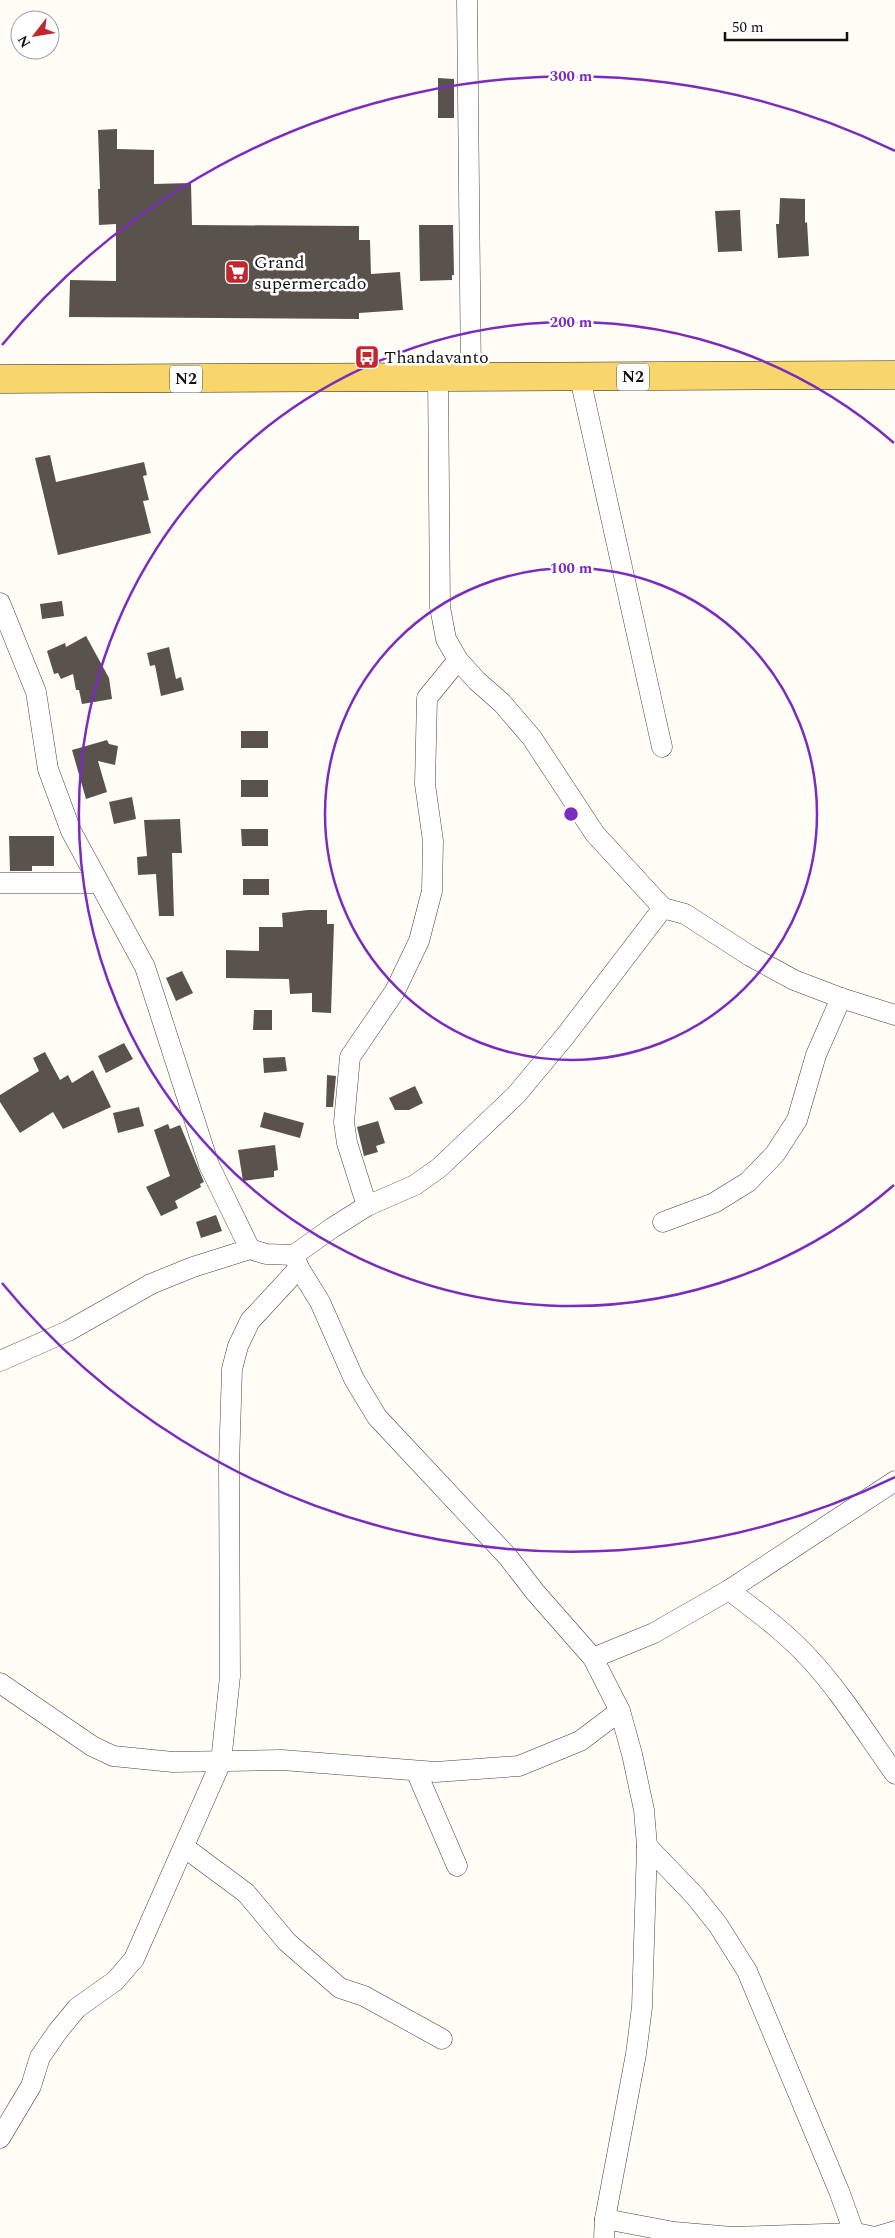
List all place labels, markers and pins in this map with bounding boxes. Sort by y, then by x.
place label: Grand supermercado [254,249,367,297]
supermarket icon: Grand supermercado [224,259,250,285]
bus stop icon: Thandavanto [354,344,380,370]
place label: Thandavanto [384,344,489,371]
centre of rings [562,805,580,823]

